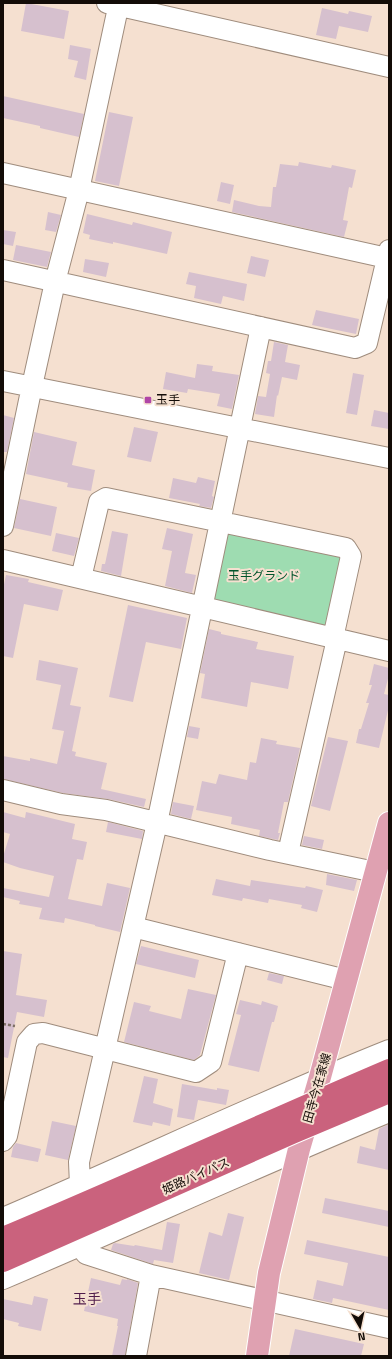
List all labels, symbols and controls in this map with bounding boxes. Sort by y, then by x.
place label: 玉手 [156,390,180,409]
marker: 玉手 [143,395,153,405]
park label: 玉手グランド [228,566,300,585]
street label: 田寺今在家線 [297,1051,336,1125]
street label: 姫路バイパス [159,1152,232,1199]
district label: 玉手 [73,1288,101,1309]
north arrow [340,1307,380,1347]
text: N [357,1328,367,1345]

